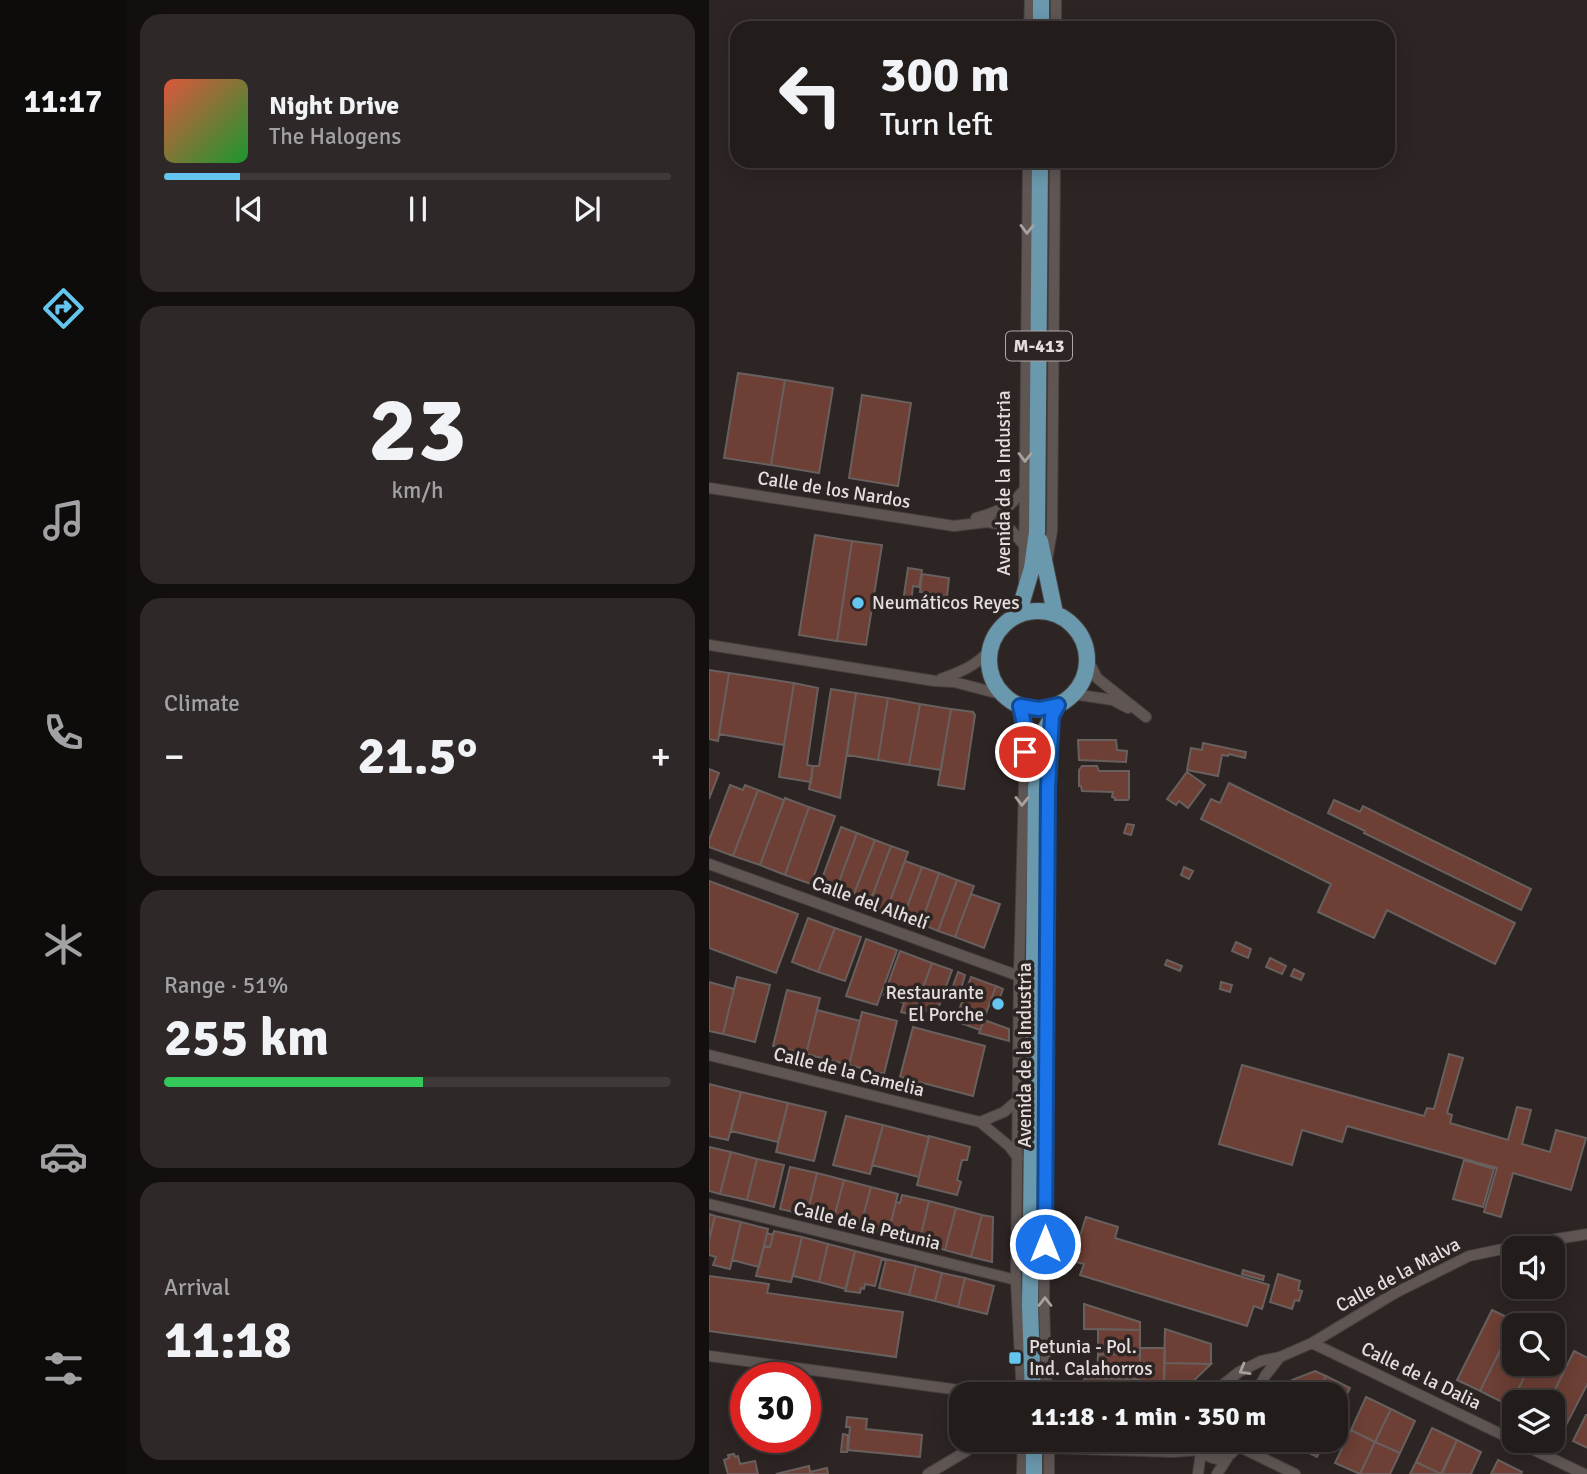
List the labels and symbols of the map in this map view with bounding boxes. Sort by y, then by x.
one-way arrow [1019,224,1035,235]
road number: M-413 [1006,332,1072,360]
street label: Avenida de la Industria [992,390,1016,576]
one-way arrow [1017,452,1033,462]
street label: Calle de los Nardos [756,466,912,514]
place label: Neumáticos Reyes [872,591,1019,615]
marker: Neumáticos Reyes [850,595,866,611]
pin [995,722,1055,782]
one-way arrow [1015,796,1030,807]
street label: Calle del Alhelí [808,871,932,935]
street label: Avenida de la Industria [1013,962,1037,1148]
place label: Restaurante El Porche [886,981,984,1027]
marker: Restaurante El Porche [990,996,1006,1012]
street label: Calle de la Camelia [771,1042,927,1102]
street label: Calle de la Petunia [791,1196,943,1256]
position arrow [1008,1207,1082,1281]
street label: Calle de la Malva [1332,1232,1464,1318]
one-way arrow [1037,1296,1053,1307]
place label: Petunia - Pol. Ind. Calahorros [1029,1335,1152,1381]
street label: Calle de la Dalia [1357,1337,1485,1415]
marker: Petunia - Pol. Ind. Calahorros [1007,1350,1023,1366]
speed limit sign: 30 [730,1362,821,1453]
one-way arrow [1239,1362,1252,1375]

